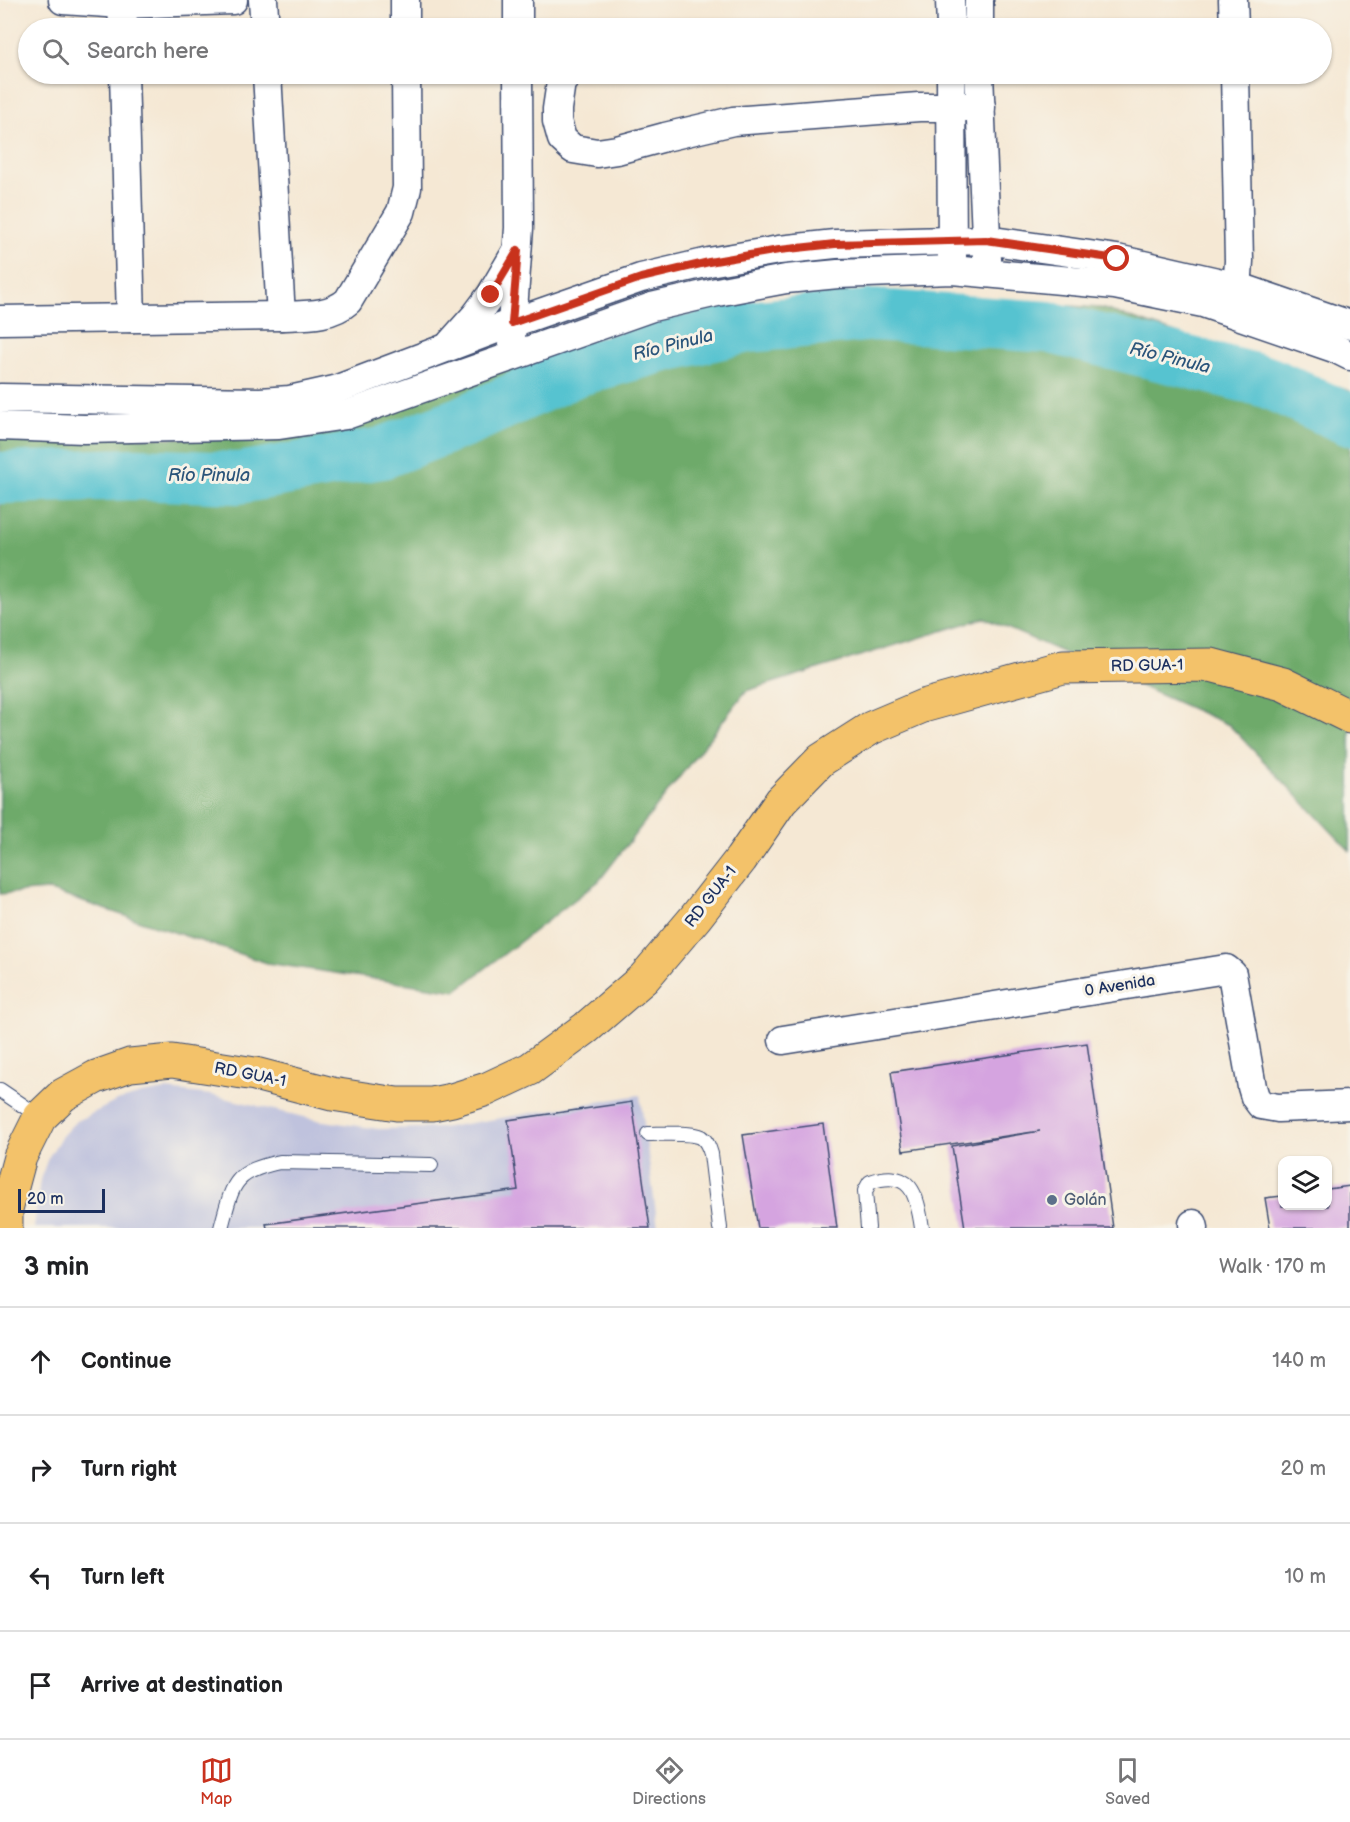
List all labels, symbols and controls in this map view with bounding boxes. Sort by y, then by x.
search box [18,18,1332,84]
icon: search [39,35,72,68]
text: Search here [87,38,209,65]
route start [1103,245,1129,271]
route end [477,281,503,307]
water label: Río Pinula [631,325,715,365]
water label: Río Pinula [1128,338,1212,378]
water label: Río Pinula [168,465,250,486]
street label: RD GUA-1 [1111,656,1183,676]
street label: RD GUA-1 [681,863,741,931]
street label: 0 Avenida [1083,971,1157,1001]
street label: RD GUA-1 [213,1059,287,1091]
map controls [1278,1156,1332,1210]
button: layers [1278,1156,1332,1210]
scale bar [18,1186,105,1214]
text: 20 m [27,1190,63,1209]
place label: Golán [1064,1191,1107,1210]
marker: Golán [1045,1193,1059,1207]
text: 3 min [24,1252,89,1283]
text: Walk · 170 m [1219,1255,1326,1279]
icon: ahead [24,1345,57,1378]
text: Continue [81,1348,171,1375]
text: 140 m [1272,1349,1326,1373]
icon: right [24,1453,57,1486]
text: Turn right [81,1456,177,1483]
text: 20 m [1281,1457,1326,1481]
icon: left [24,1561,57,1594]
text: Turn left [81,1564,165,1591]
text: 10 m [1285,1565,1326,1589]
icon: arrive [24,1669,57,1702]
text: Arrive at destination [81,1672,283,1699]
tab: Map [200,1754,233,1809]
tab: Directions [632,1754,706,1809]
tab: Saved [1105,1754,1150,1809]

